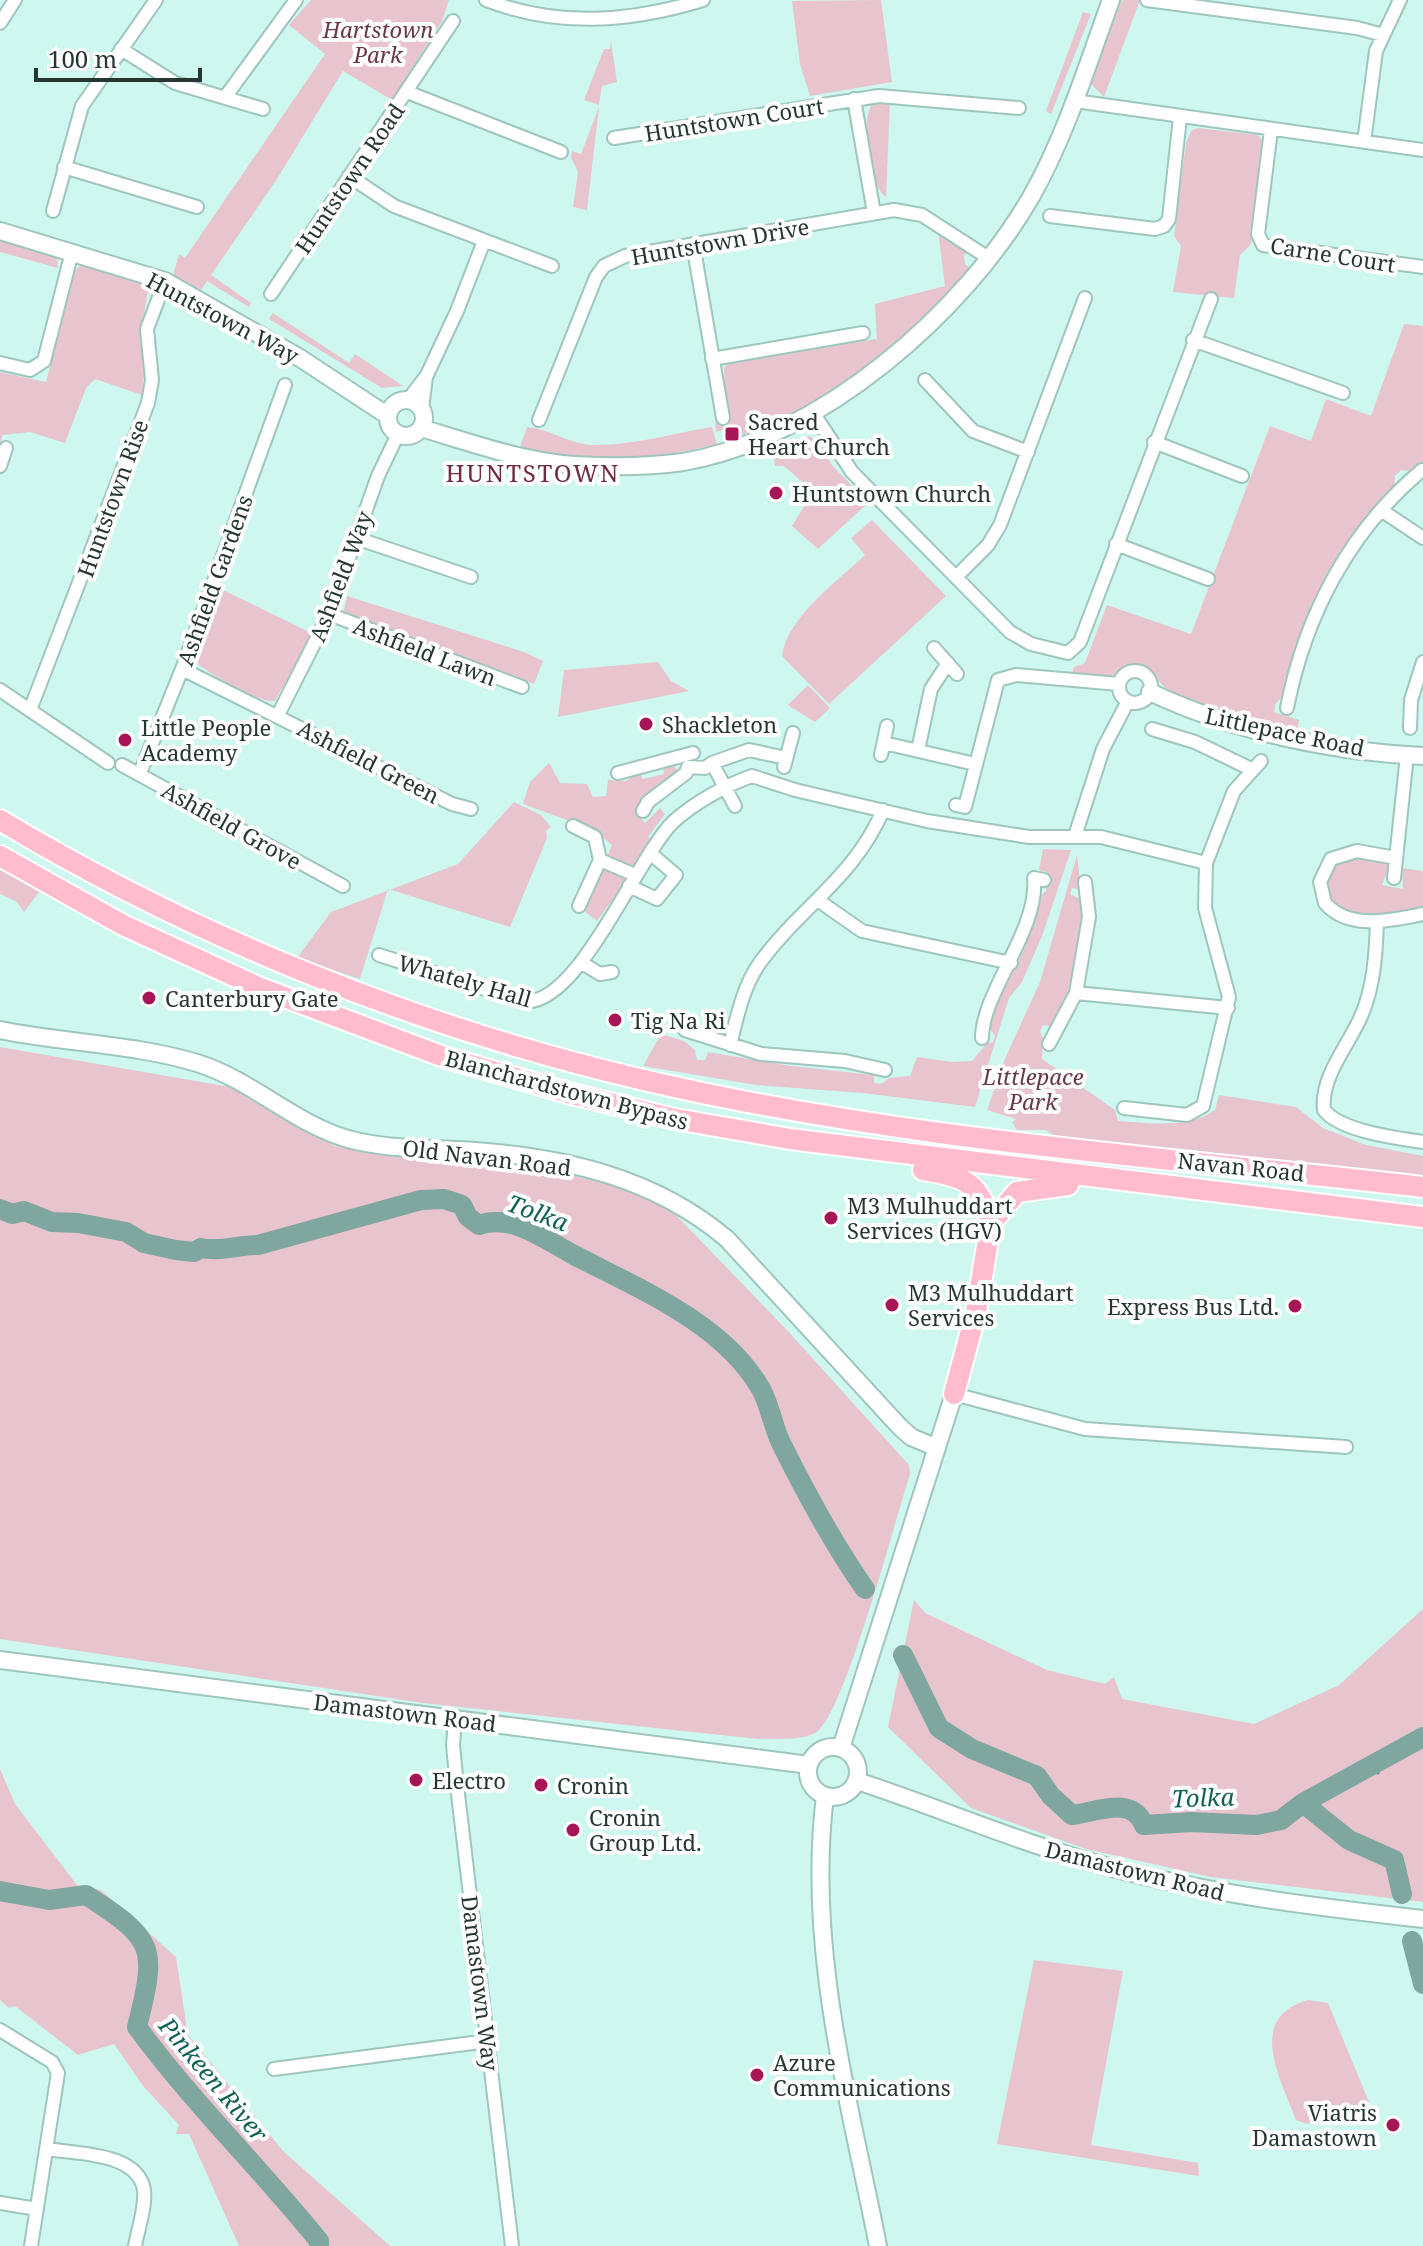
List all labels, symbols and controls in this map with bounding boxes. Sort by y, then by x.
park label: Hartstown Park [322,14,433,69]
scale bar [36,32,200,82]
text: 100 m [48,42,117,75]
street label: Huntstown Court [642,90,826,148]
street label: Huntstown Road [287,96,411,259]
street label: Huntstown Drive [629,211,811,271]
street label: Carne Court [1268,229,1398,279]
street label: Huntstown Way [142,264,305,370]
place label: Sacred Heart Church [748,406,890,461]
street label: Huntstown Rise [70,415,154,581]
marker: Sacred Heart Church [723,425,741,443]
district label: HUNTSTOWN [446,456,620,489]
place label: Huntstown Church [792,478,991,508]
marker: Huntstown Church [767,484,785,502]
street label: Ashfield Gardens [169,490,259,670]
street label: Ashfield Way [301,506,379,646]
street label: Ashfield Lawn [349,610,501,692]
street label: Littlepace Road [1203,699,1368,763]
place label: Shackleton [662,709,777,739]
place label: Little People Academy [141,712,271,767]
street label: Ashfield Green [293,712,445,810]
marker: Shackleton [637,715,655,733]
marker: Little People Academy [116,731,134,749]
street label: Ashfield Grove [157,774,307,876]
street label: Whately Hall [395,947,535,1013]
place label: Canterbury Gate [165,983,339,1013]
marker: Canterbury Gate [140,989,158,1007]
place label: Tig Na Ri [631,1005,725,1035]
marker: Tig Na Ri [606,1011,624,1029]
street label: Blanchardstown Bypass [442,1042,692,1136]
park label: Littlepace Park [981,1061,1084,1116]
street label: Old Navan Road [401,1132,573,1182]
street label: Navan Road [1176,1144,1306,1188]
water label: Tolka [503,1186,573,1238]
place label: M3 Mulhuddart Services (HGV) [847,1190,1013,1245]
marker: M3 Mulhuddart Services (HGV) [822,1209,840,1227]
place label: M3 Mulhuddart Services [908,1277,1074,1332]
place label: Express Bus Ltd. [1107,1291,1279,1321]
marker: M3 Mulhuddart Services [883,1296,901,1314]
marker: Express Bus Ltd. [1286,1297,1304,1315]
street label: Damastown Road [312,1686,499,1738]
place label: Electro [432,1765,506,1795]
place label: Cronin [557,1770,629,1800]
marker: Electro [407,1771,425,1789]
marker: Cronin [532,1776,550,1794]
water label: Tolka [1171,1779,1235,1815]
place label: Cronin Group Ltd. [589,1802,701,1857]
marker: Cronin Group Ltd. [564,1821,582,1839]
street label: Damastown Road [1042,1833,1228,1907]
street label: Damastown Way [455,1893,507,2073]
water label: Pinkeen River [151,2009,276,2149]
place label: Azure Communications [773,2047,951,2102]
marker: Azure Communications [748,2066,766,2084]
place label: Viatris Damastown [1252,2097,1377,2152]
marker: Viatris Damastown [1384,2116,1402,2134]

